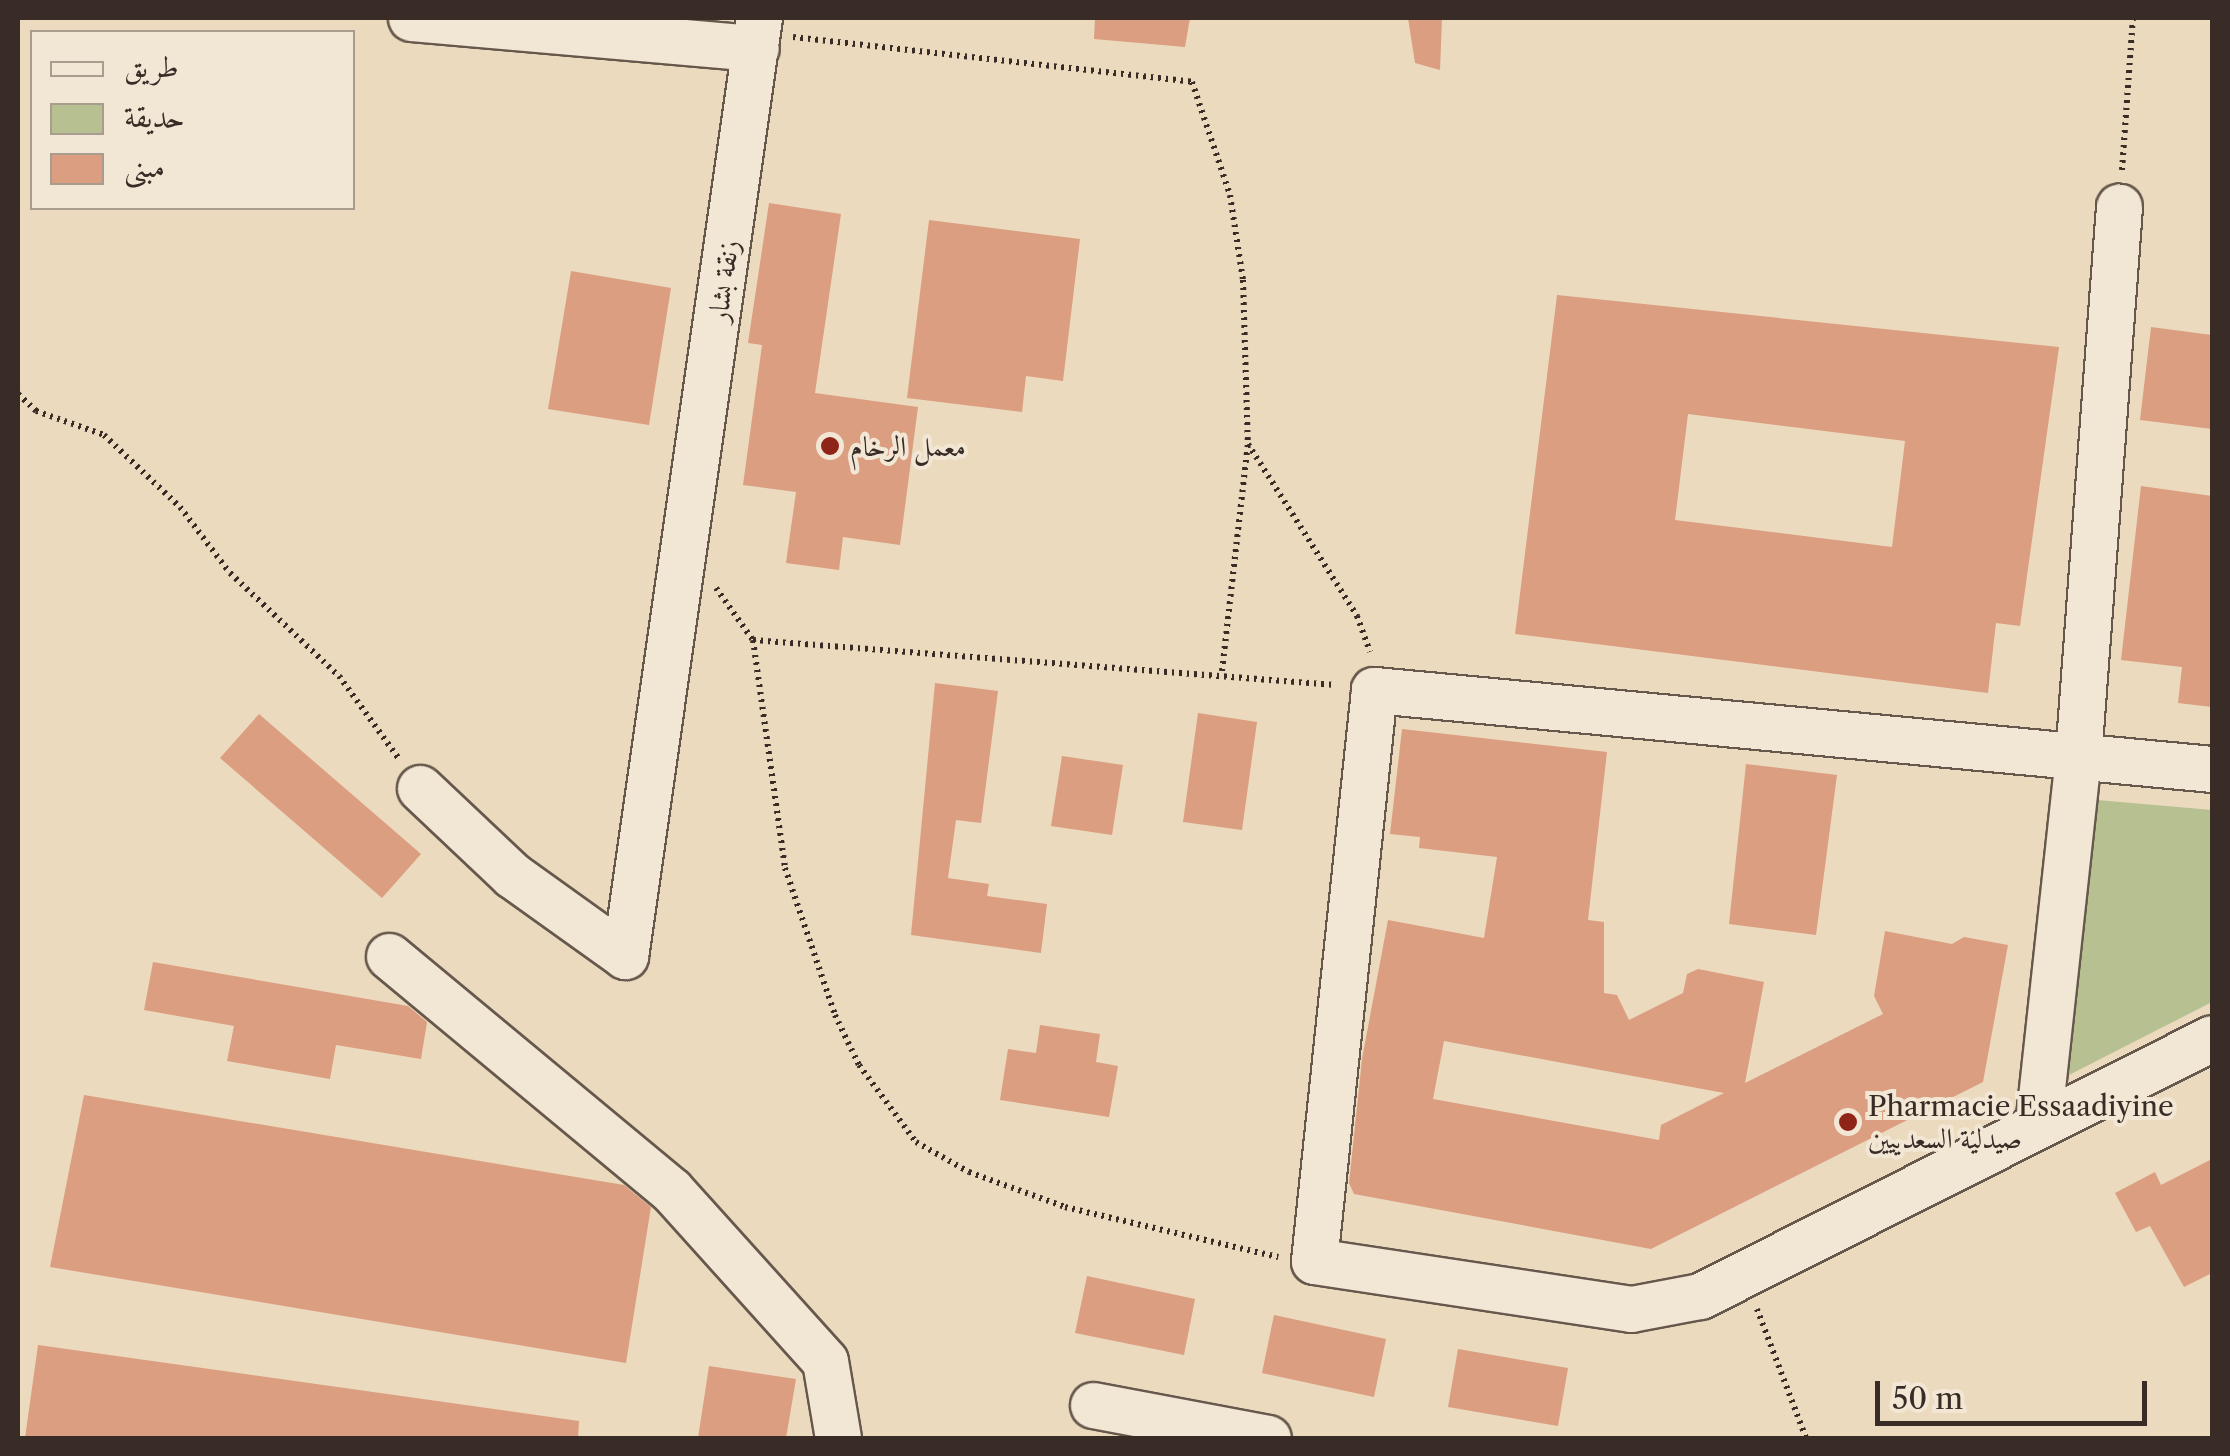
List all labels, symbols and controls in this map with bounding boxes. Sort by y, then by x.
legend [30,30,355,210]
text: طريق [124,48,179,85]
text: حديقة [124,98,185,135]
text: مبنى [124,148,165,185]
street label: زنقة بشار [701,238,745,324]
place label: معمل الرخام [850,429,966,463]
marker: معمل الرخام [819,435,841,457]
place label: Pharmacie Essaadiyine صيدلية السعدييين [1868,1089,2174,1155]
marker: Pharmacie Essaadiyine صيدلية السعدييين [1837,1111,1859,1133]
scale bar [1880,1361,2152,1423]
text: 50 m [1892,1380,1963,1417]

